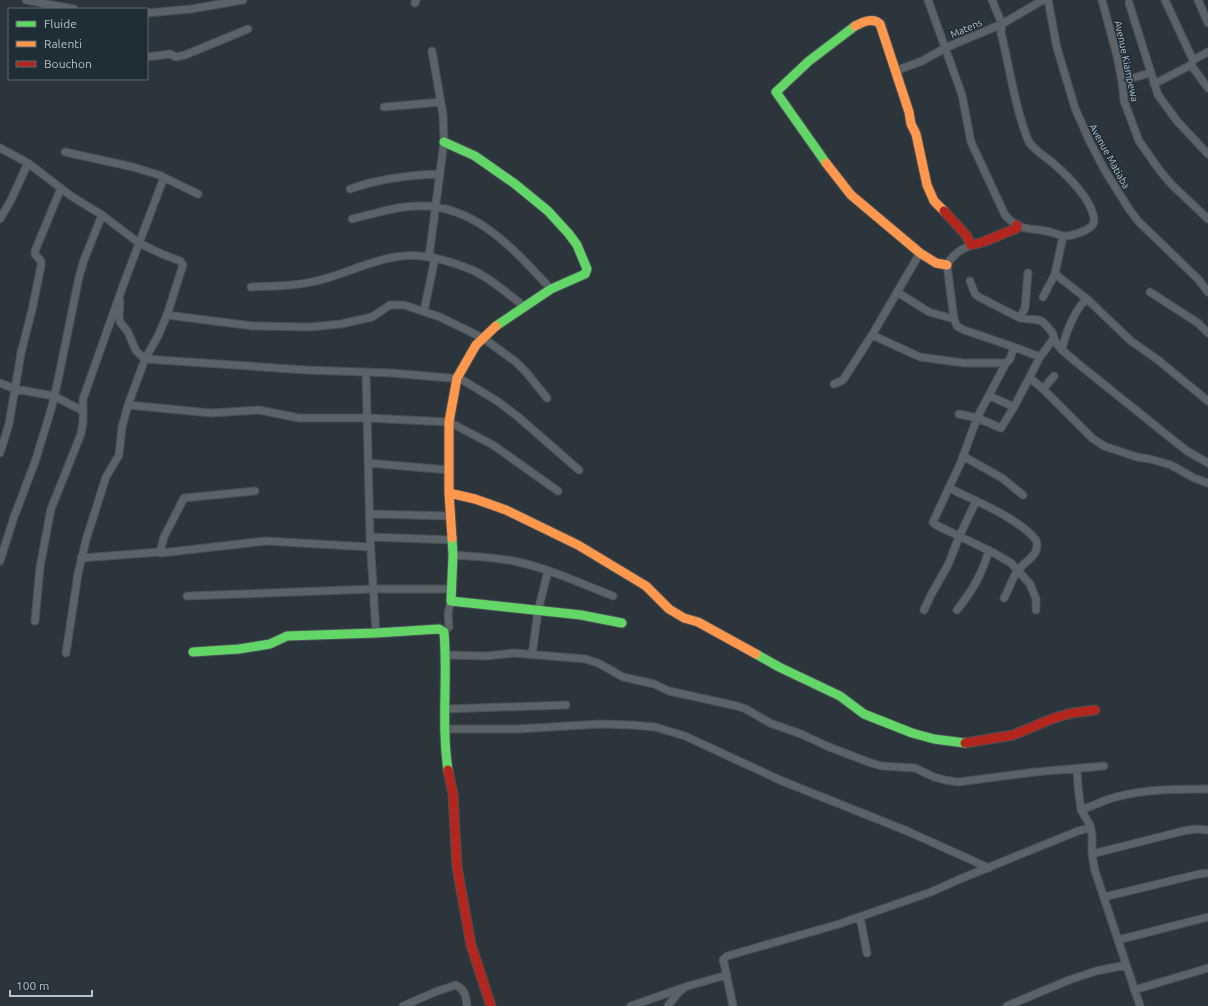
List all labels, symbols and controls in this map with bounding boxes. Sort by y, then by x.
legend [8,8,148,80]
text: Fluide [44,17,77,30]
street label: Matens [949,17,984,40]
street label: Avenue Kiampewa [1113,19,1140,103]
text: Ralenti [44,37,82,50]
text: Bouchon [44,57,92,70]
street label: Avenue Matiaba [1087,122,1132,191]
scale bar [10,972,92,998]
text: 100 m [16,979,49,992]

